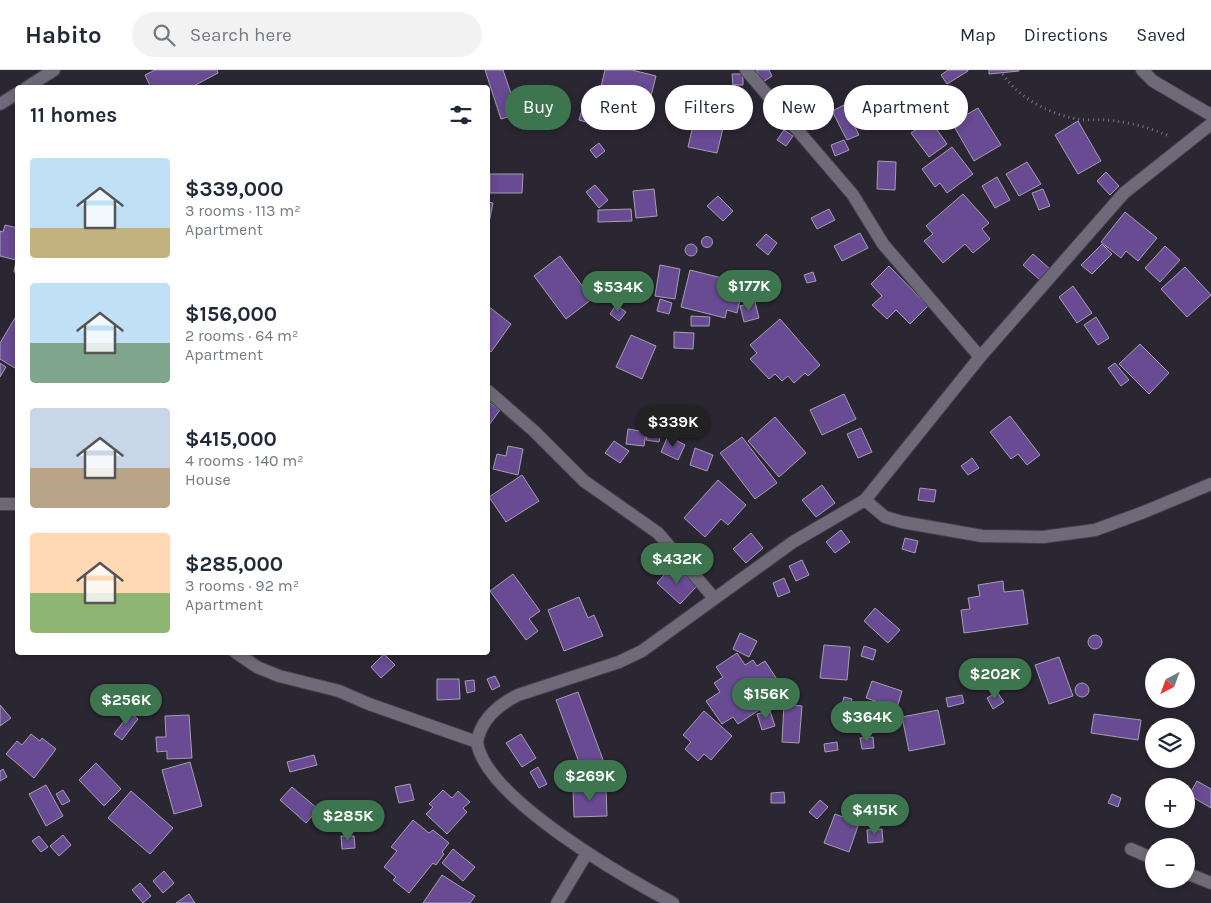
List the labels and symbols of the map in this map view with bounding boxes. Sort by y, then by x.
pin: $534K [583,270,653,313]
pin: $177K [714,270,784,312]
pin: $339K [638,406,708,448]
pin: $432K [642,542,712,585]
pin: $202K [960,658,1030,700]
north arrow [1145,658,1195,708]
pin: $156K [731,678,801,720]
pin: $256K [91,684,161,726]
pin: $364K [832,700,902,743]
pin: $269K [555,760,625,802]
pin: $415K [840,794,910,836]
pin: $285K [313,800,383,842]

